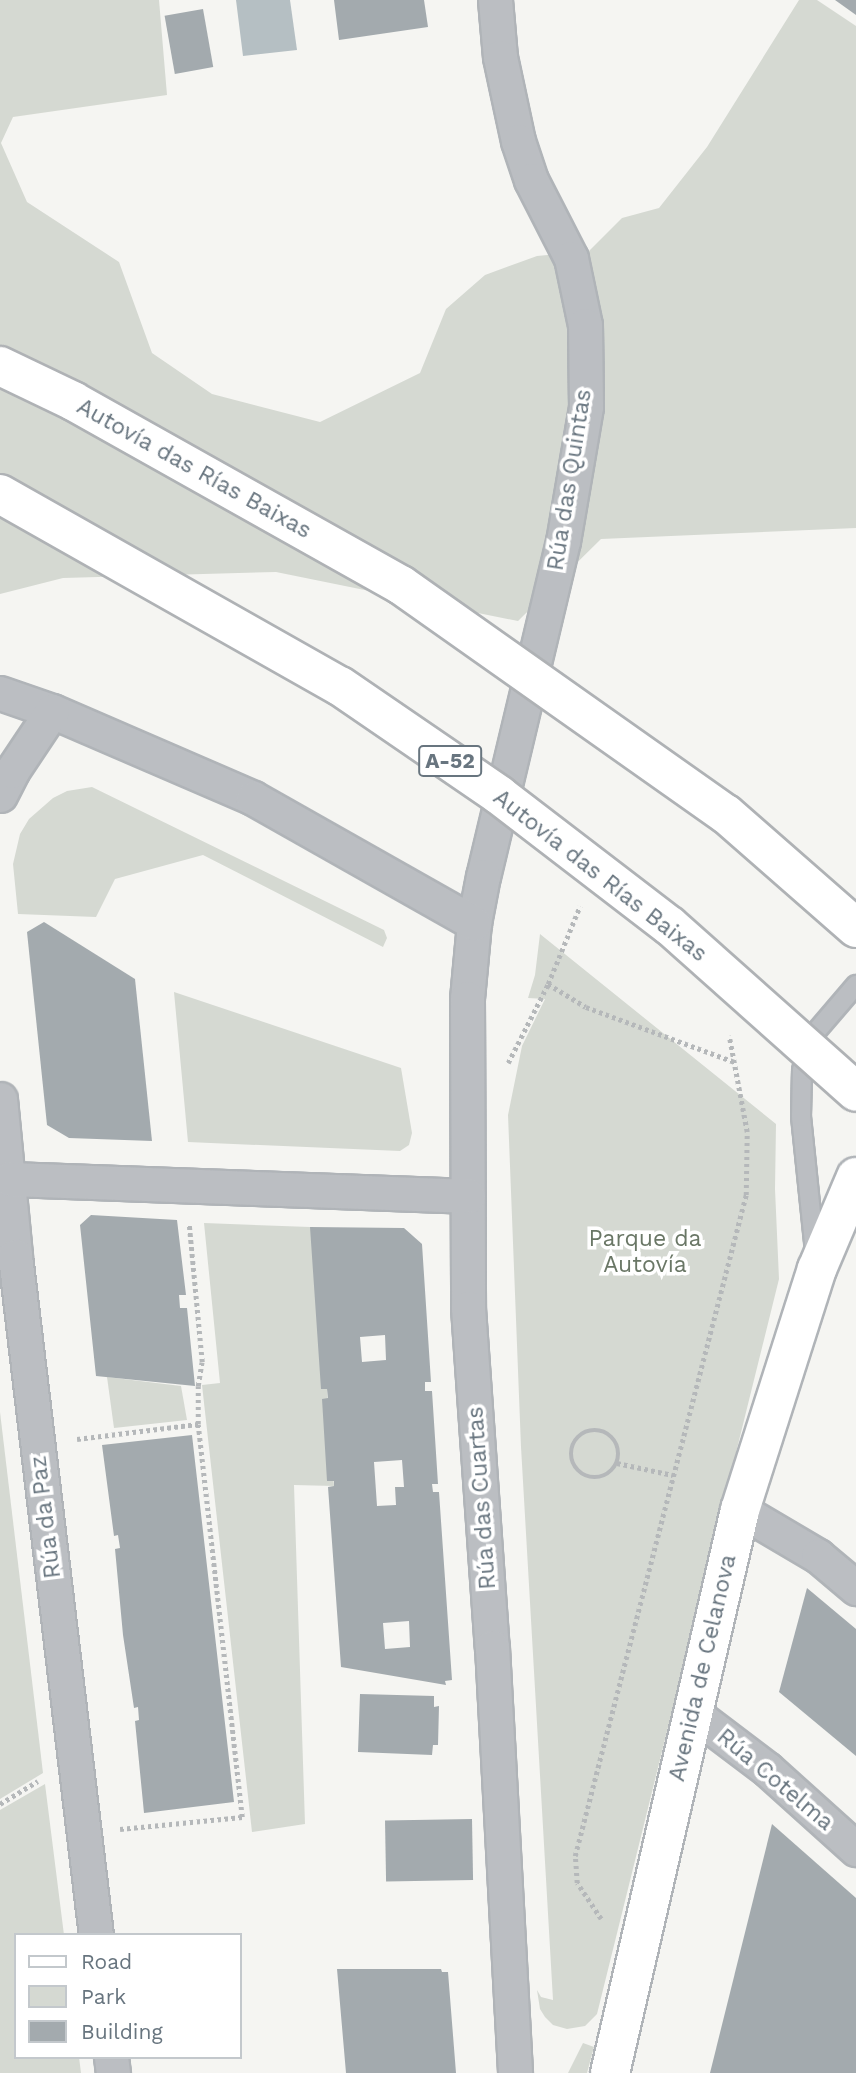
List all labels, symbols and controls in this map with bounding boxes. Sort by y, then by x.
street label: Rúa das Quintas [542,387,598,573]
street label: Autovía das Rías Baixas [72,393,316,545]
road number: A-52 [417,744,483,778]
street label: Autovía das Rías Baixas [487,784,713,968]
park label: Parque da Autovía [588,1225,702,1279]
street label: Rúa das Cuartas [462,1405,502,1591]
street label: Rúa da Paz [25,1453,67,1581]
street label: Avenida de Celanova [663,1552,743,1784]
street label: Rúa Cotelma [711,1723,839,1837]
legend [14,1933,242,2059]
text: Road [81,1949,132,1974]
text: Park [81,1984,126,2009]
text: Building [81,2019,163,2044]

